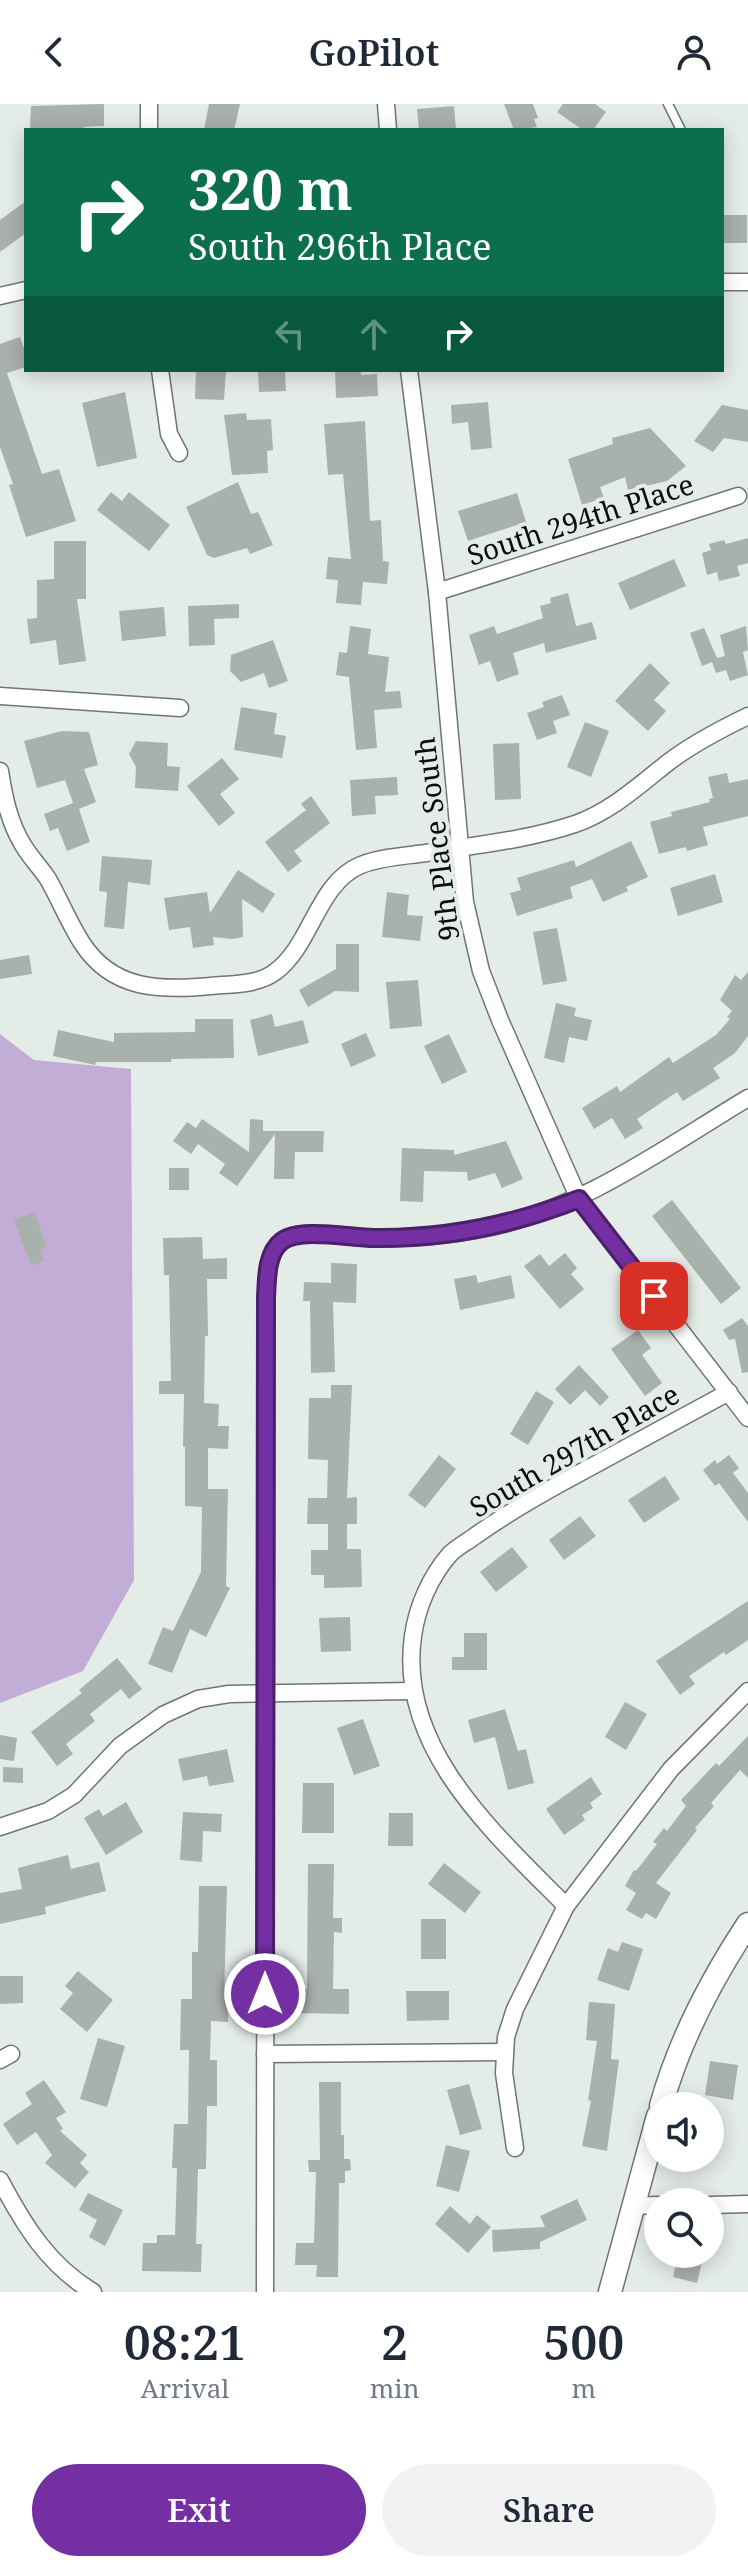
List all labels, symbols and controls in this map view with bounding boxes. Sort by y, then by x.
text: GoPilot [309,28,439,77]
icon: back [32,30,76,74]
icon: person [672,30,716,74]
text: 320 m [188,150,353,226]
icon: right [56,160,160,264]
text: South 296th Place [188,222,492,271]
icon: left [268,312,312,356]
icon: ahead [352,312,396,356]
icon: right [436,312,480,356]
street label: South 294th Place [462,464,698,574]
street label: 9th Place South [405,735,467,943]
pin [620,1262,688,1330]
icon: arrive [632,1274,676,1318]
street label: South 297th Place [462,1375,686,1525]
position arrow [223,1952,307,2036]
map controls [644,2092,724,2268]
button: sound [644,2092,724,2172]
button: search [644,2188,724,2268]
text: 08:21 [124,2309,246,2374]
text: 2 [381,2309,408,2374]
text: 500 [543,2309,624,2374]
text: Arrival [140,2370,229,2406]
text: min [370,2370,419,2406]
text: m [571,2370,596,2406]
button: Exit [32,2464,366,2556]
button: Share [382,2464,716,2556]

